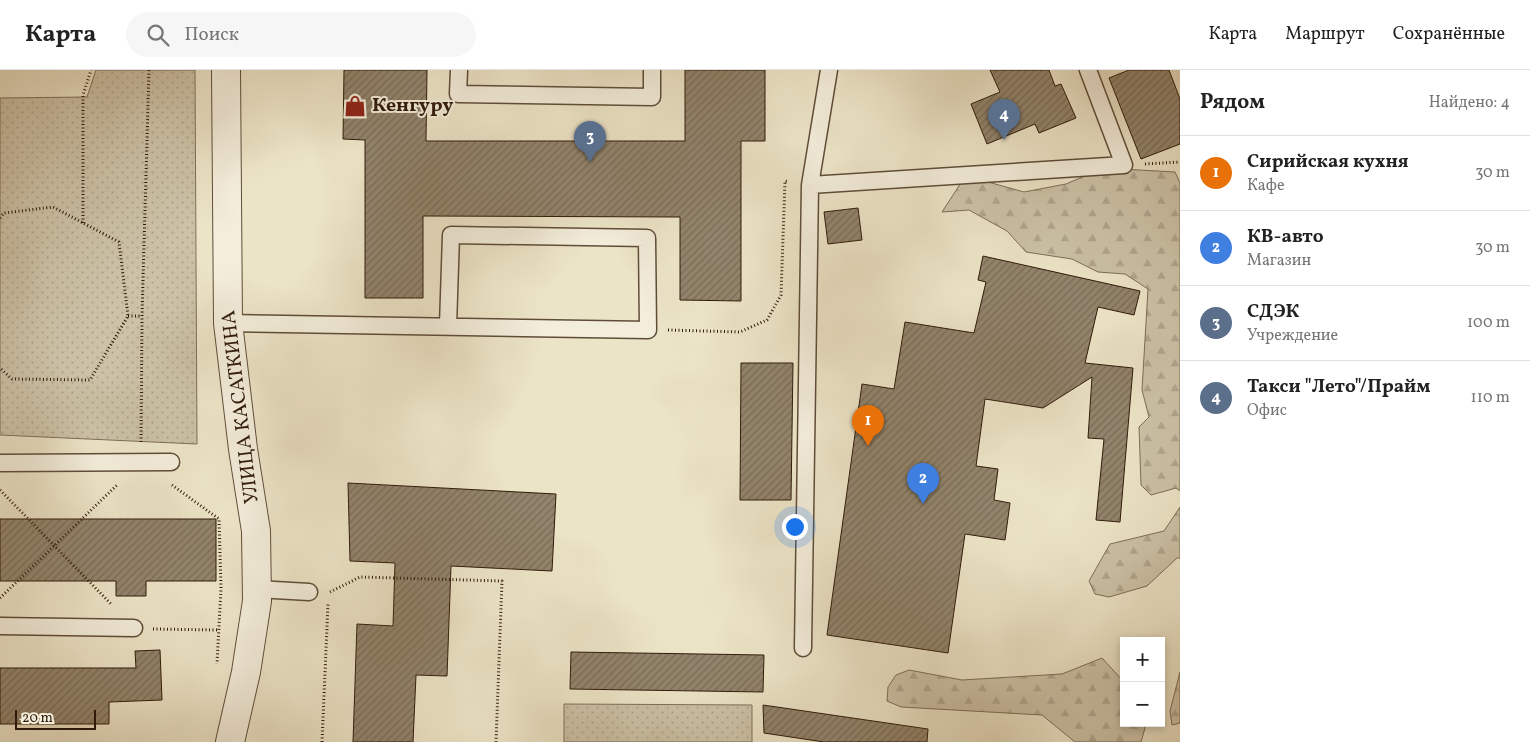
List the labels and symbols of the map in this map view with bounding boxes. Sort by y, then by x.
place label: Кенгуру [372,92,454,120]
shop icon: Кенгуру [342,93,368,119]
pin: 4 [988,99,1020,140]
pin: 3 [574,121,606,162]
street label: УЛИЦА КАСАТКИНА [215,309,267,505]
pin: 1 [852,405,884,446]
pin: 2 [907,463,939,504]
your location [782,514,808,540]
scale bar [15,707,96,730]

